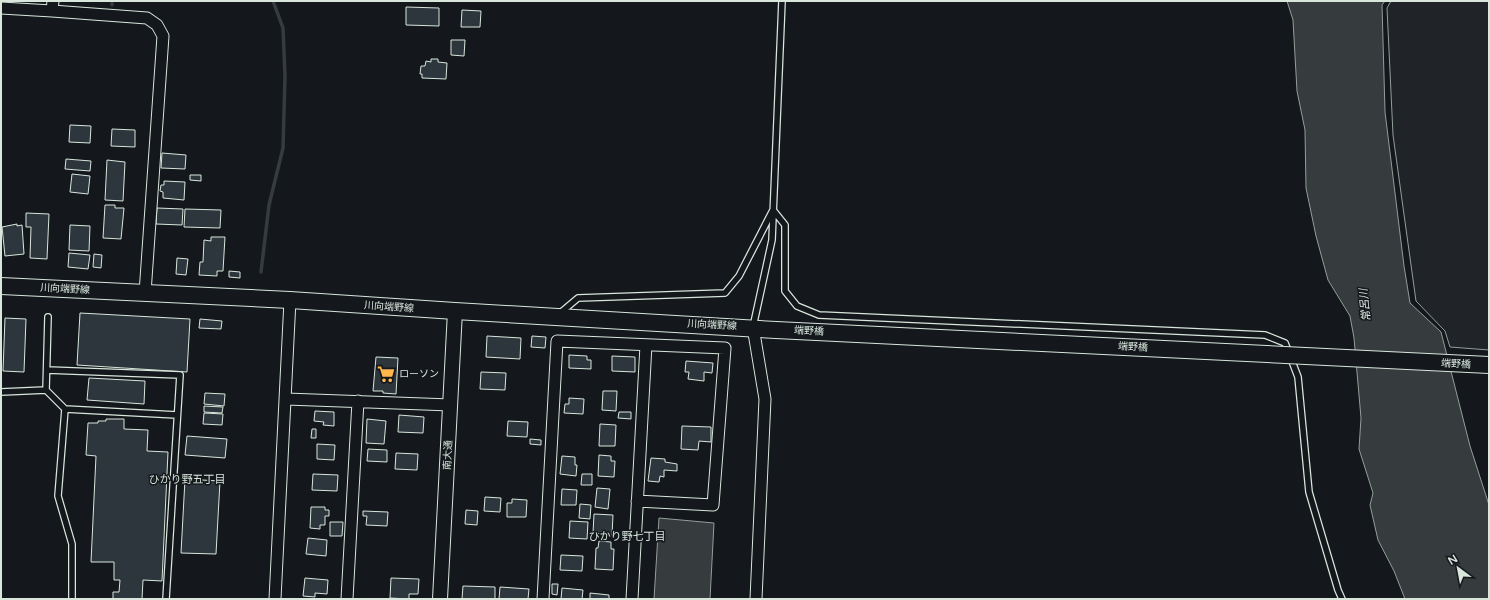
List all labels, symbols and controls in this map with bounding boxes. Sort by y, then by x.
street label: 川向端野線 [40,282,90,296]
water label: 常呂川 [1357,287,1373,322]
street label: 川向端野線 [364,299,414,315]
street label: 川向端野線 [687,318,737,332]
street label: 端野橋 [794,324,824,338]
street label: 端野橋 [1118,340,1148,354]
street label: 端野橋 [1441,357,1471,371]
supermarket icon: ローソン [376,364,396,384]
place label: ローソン [399,368,439,380]
street label: 南大通 [441,440,455,470]
district label: ひかり野五丁目 [149,473,226,486]
district label: ひかり野七丁目 [589,530,666,543]
north arrow [1438,548,1478,588]
text: N [1446,552,1460,568]

